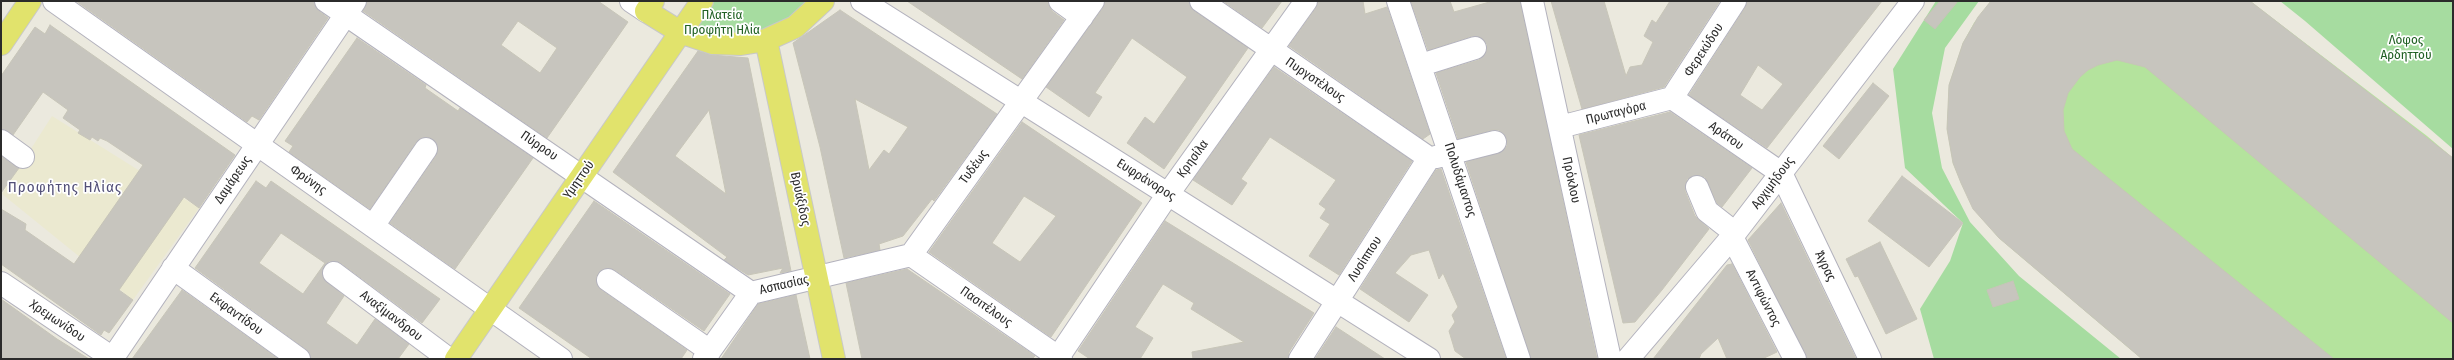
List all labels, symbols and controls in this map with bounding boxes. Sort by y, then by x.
park label: Πλατεία Προφήτη Ηλία [684,7,760,38]
street label: Φερεκύδου [1681,20,1727,80]
park label: Λόφος Αρδηττού [2380,32,2432,63]
street label: Πυργοτέλους [1282,54,1348,106]
street label: Πρωταγόρα [1584,98,1648,128]
street label: Αράτου [1706,118,1746,154]
street label: Πύρρου [517,128,561,164]
street label: Κρησίλα [1174,137,1212,181]
street label: Πολυδάμαντος [1441,141,1479,219]
street label: Τυδέως [956,147,992,187]
street label: Δαμάρεως [211,153,255,207]
street label: Αρχιμήδους [1748,154,1798,212]
street label: Πρόκλου [1559,155,1583,205]
street label: Ευφράνορος [1114,156,1178,204]
street label: Υμηττού [560,158,598,202]
street label: Φρύνης [287,162,329,198]
street label: Βρυάξιδος [787,171,813,227]
district label: Προφήτης Ηλίας [8,179,122,197]
street label: Λυσίππου [1345,233,1385,285]
street label: Άγρας [1811,248,1839,284]
street label: Αντιφώντος [1742,267,1784,329]
street label: Ασπασίας [758,272,810,298]
street label: Πασιτέλους [957,283,1015,331]
street label: Αναξίμανδρου [357,287,425,345]
street label: Εκφαντίδου [206,289,266,339]
street label: Χρεμωνίδου [26,297,88,345]

